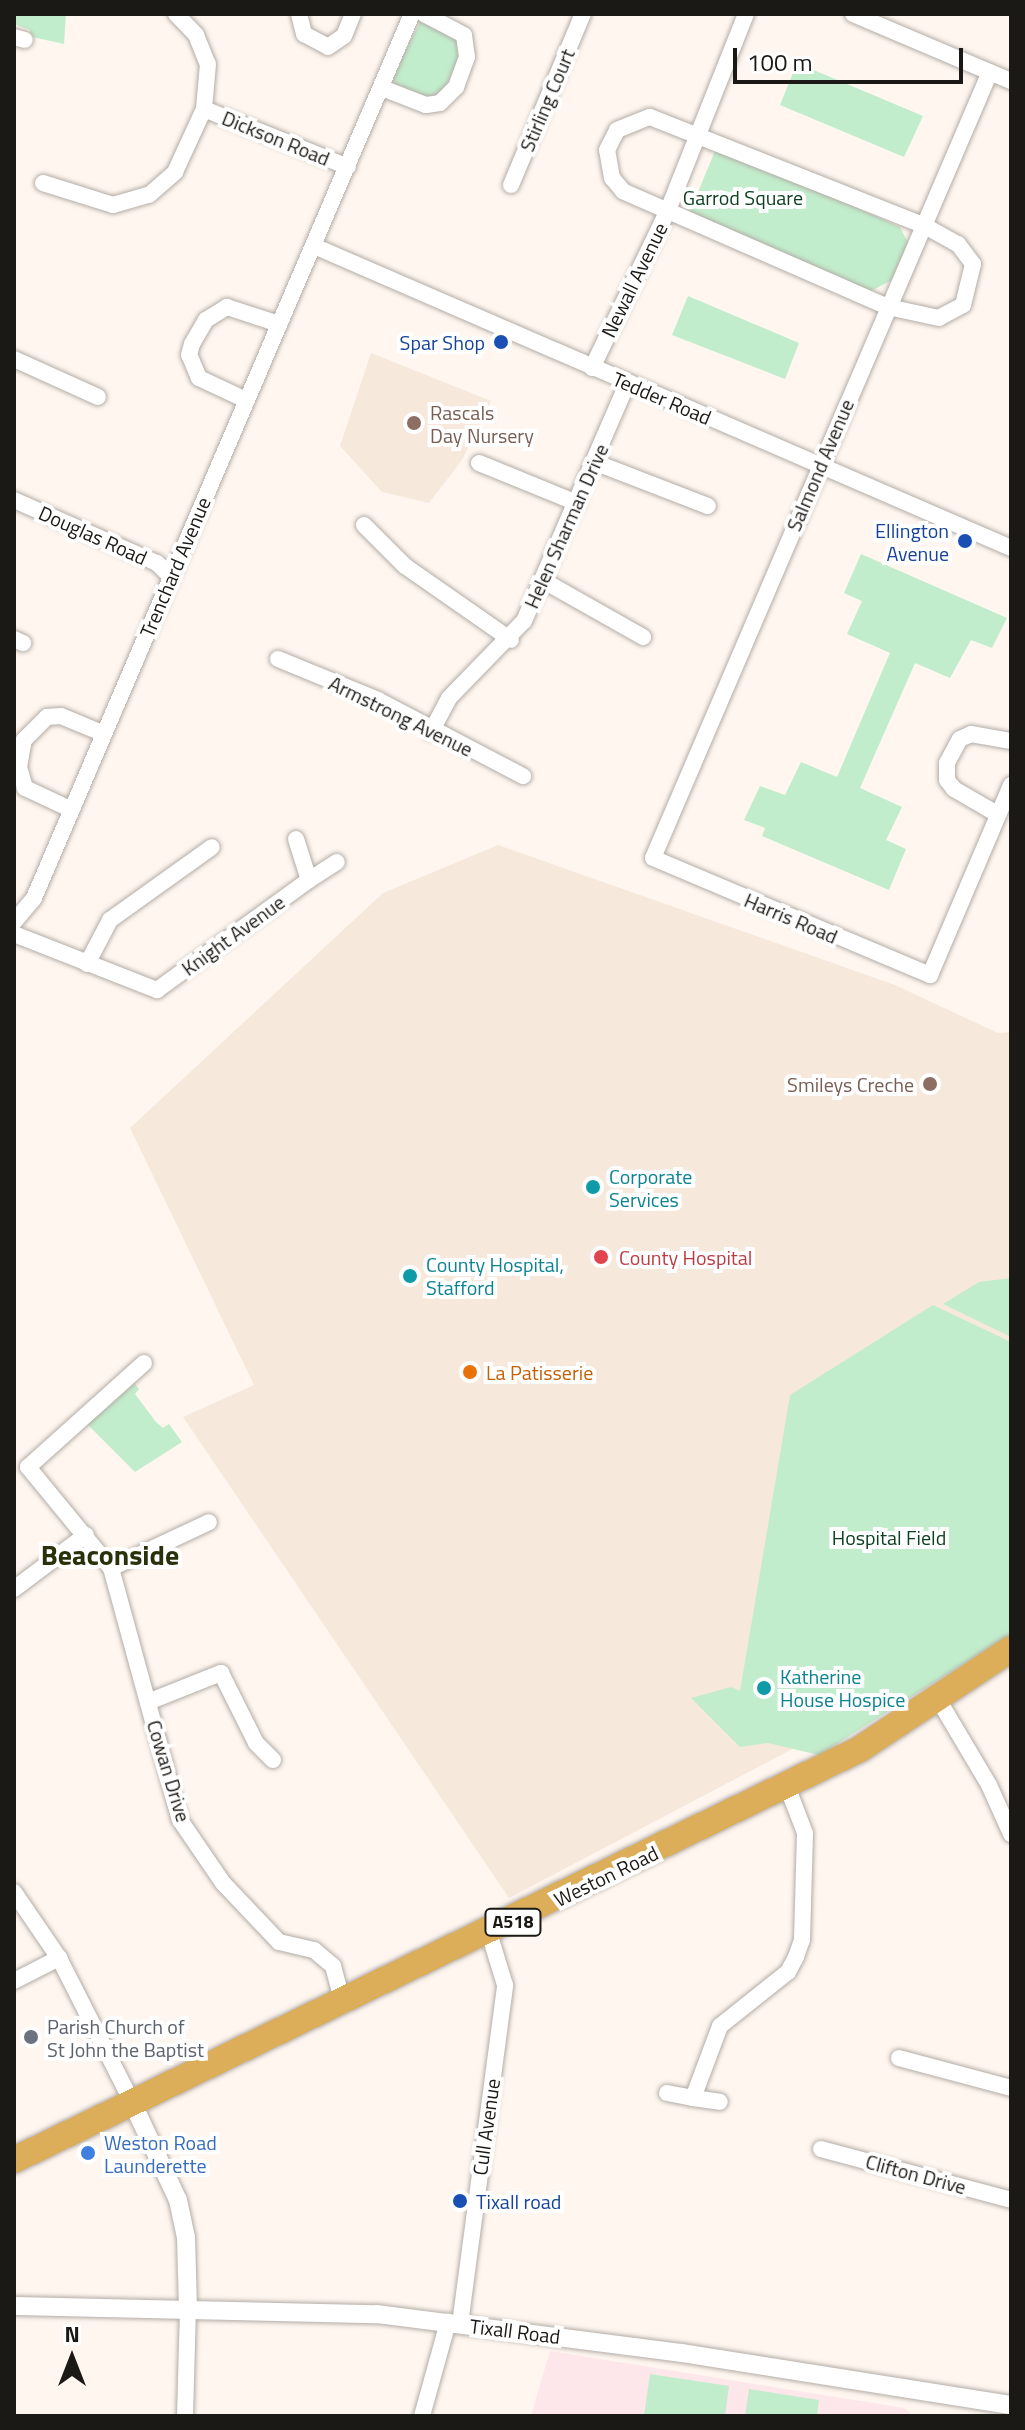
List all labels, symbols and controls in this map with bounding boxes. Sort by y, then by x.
scale bar [737,32,967,82]
text: 100 m [747,44,813,80]
street label: Stirling Court [515,45,579,155]
street label: Dickson Road [219,106,333,170]
park label: Garrod Square [683,185,803,209]
street label: Newall Avenue [596,219,672,341]
place label: Spar Shop [400,330,485,354]
marker: Spar Shop [492,333,510,351]
street label: Tedder Road [609,367,715,429]
street label: Salmond Avenue [781,395,859,535]
place label: Rascals Day Nursery [430,400,534,447]
marker: Rascals Day Nursery [405,414,423,432]
street label: Helen Sharman Drive [519,440,613,612]
street label: Trenchard Avenue [135,493,215,641]
street label: Douglas Road [35,500,151,570]
place label: Ellington Avenue [875,518,949,565]
marker: Ellington Avenue [956,532,974,550]
street label: Armstrong Avenue [325,671,477,761]
street label: Harris Road [741,888,841,948]
street label: Knight Avenue [177,890,289,980]
place label: Smileys Creche [787,1072,914,1096]
marker: Smileys Creche [921,1075,939,1093]
place label: Corporate Services [609,1164,692,1211]
marker: Corporate Services [584,1178,602,1196]
place label: County Hospital [619,1245,752,1269]
marker: County Hospital [590,1246,612,1268]
place label: County Hospital, Stafford [426,1252,564,1299]
marker: County Hospital, Stafford [401,1267,419,1285]
place label: La Patisserie [486,1360,593,1384]
marker: La Patisserie [461,1363,479,1381]
park label: Hospital Field [832,1525,946,1549]
district label: Beaconside [41,1538,179,1572]
place label: Katherine House Hospice [780,1664,905,1711]
marker: Katherine House Hospice [755,1679,773,1697]
street label: Cowan Drive [142,1717,196,1825]
street label: Weston Road [550,1841,662,1911]
road number: A518 [483,1908,543,1936]
place label: Parish Church of St John the Baptist [47,2014,204,2061]
marker: Parish Church of St John the Baptist [22,2028,40,2046]
street label: Cull Avenue [467,2077,505,2177]
place label: Weston Road Launderette [104,2130,217,2177]
marker: Weston Road Launderette [79,2144,97,2162]
street label: Clifton Drive [863,2149,969,2199]
place label: Tixall road [476,2189,561,2213]
marker: Tixall road [451,2192,469,2210]
street label: Tixall Road [468,2314,562,2348]
text: N [64,2317,80,2351]
north arrow [32,2318,112,2398]

